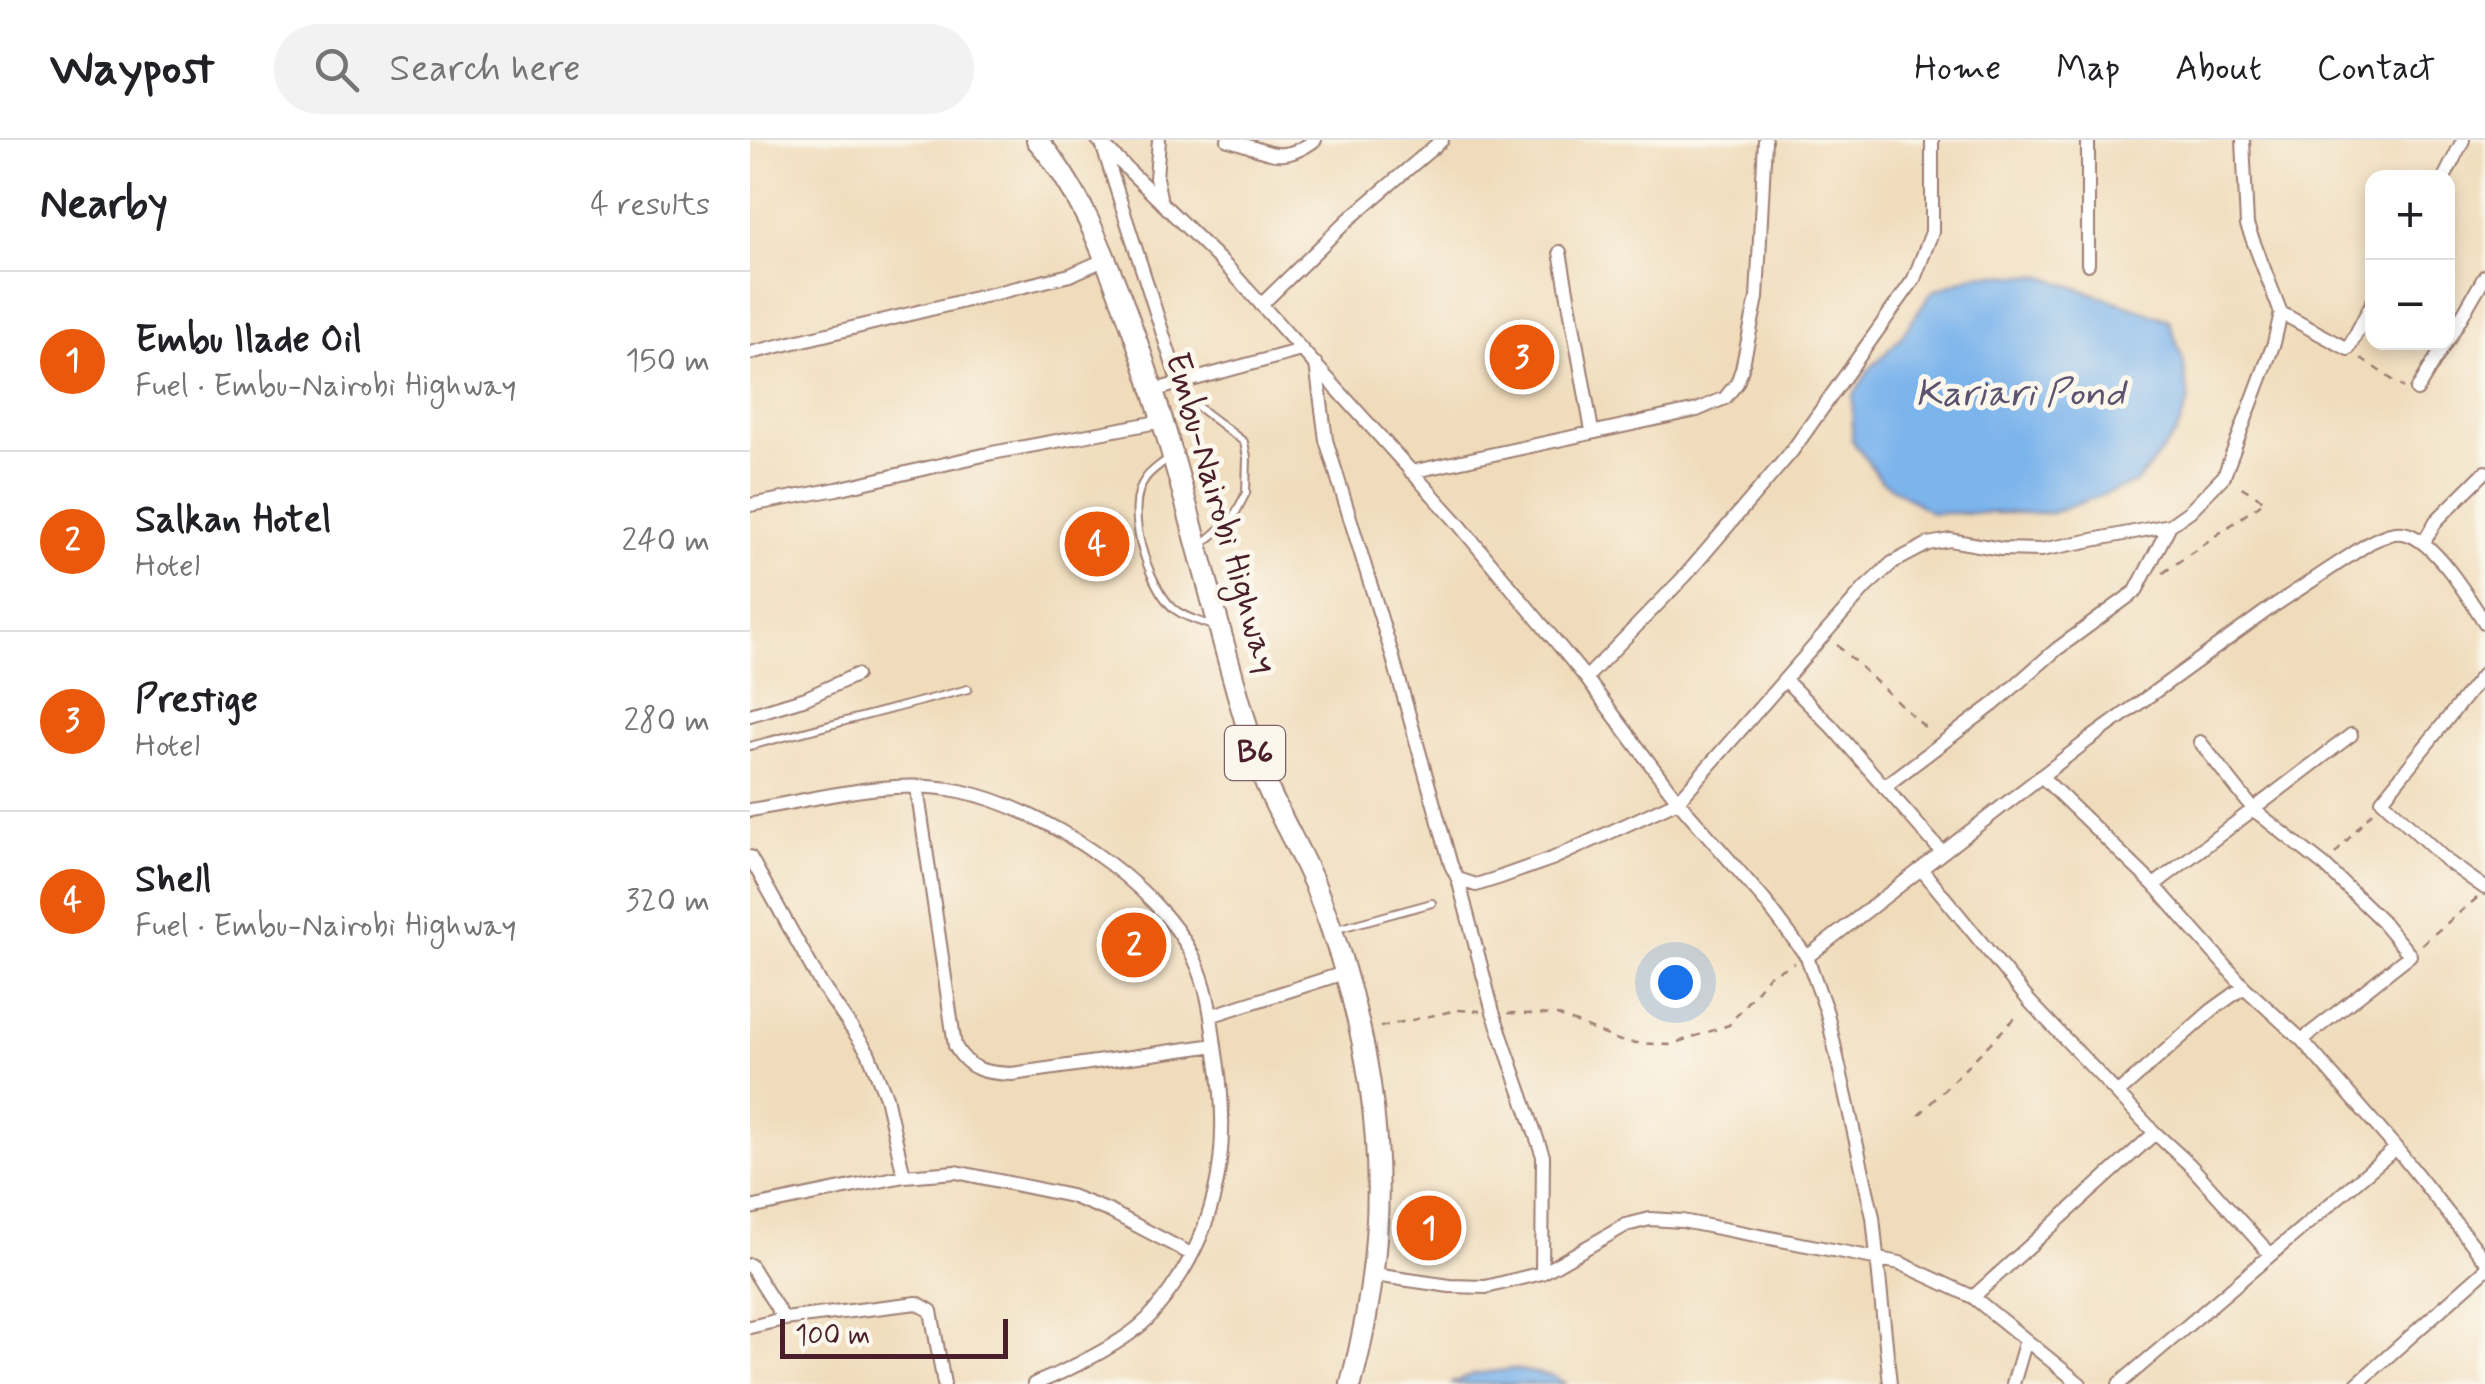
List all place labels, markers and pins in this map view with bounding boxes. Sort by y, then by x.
pin: 3 [1490,320,1554,394]
pin: 4 [1064,506,1130,582]
pin: 2 [1102,908,1166,982]
pin: 1 [1396,1190,1462,1266]

